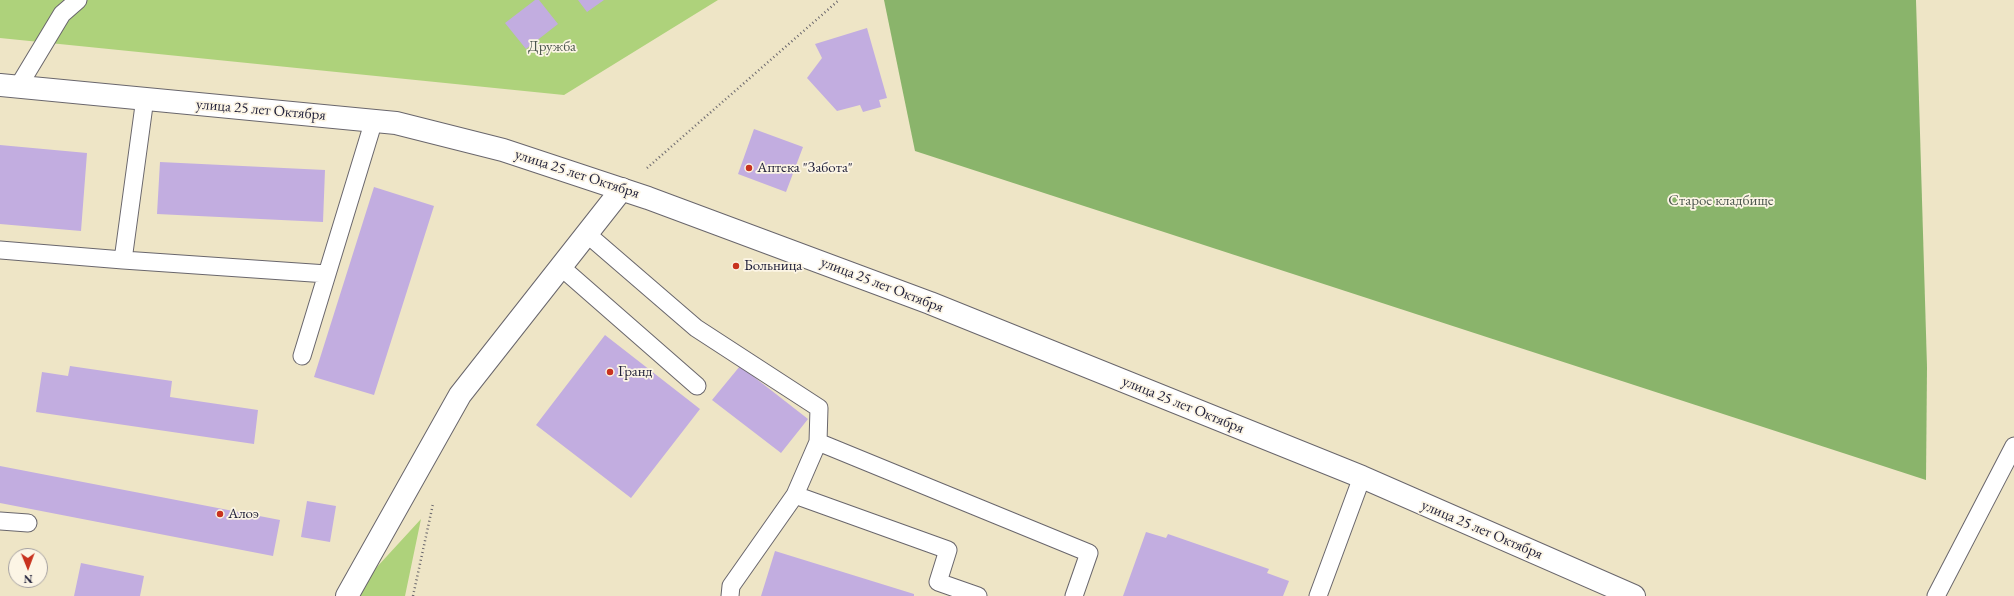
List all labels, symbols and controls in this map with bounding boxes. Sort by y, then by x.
park label: Дружба [528,38,576,56]
street label: улица 25 лет Октября [195,95,327,125]
street label: улица 25 лет Октября [512,145,642,203]
place label: Аптека "Забота" [757,159,853,177]
marker: Аптека "Забота" [744,163,754,173]
park label: Старое кладбище [1668,192,1774,210]
street label: улица 25 лет Октября [818,253,946,317]
place label: Больница [744,257,802,275]
marker: Больница [731,261,741,271]
place label: Гранд [618,363,652,381]
marker: Гранд [605,367,615,377]
street label: улица 25 лет Октября [1119,372,1247,438]
street label: улица 25 лет Октября [1419,496,1545,564]
place label: Алоэ [228,505,259,523]
marker: Алоэ [215,509,225,519]
north arrow [8,548,48,588]
text: N [24,572,33,586]

